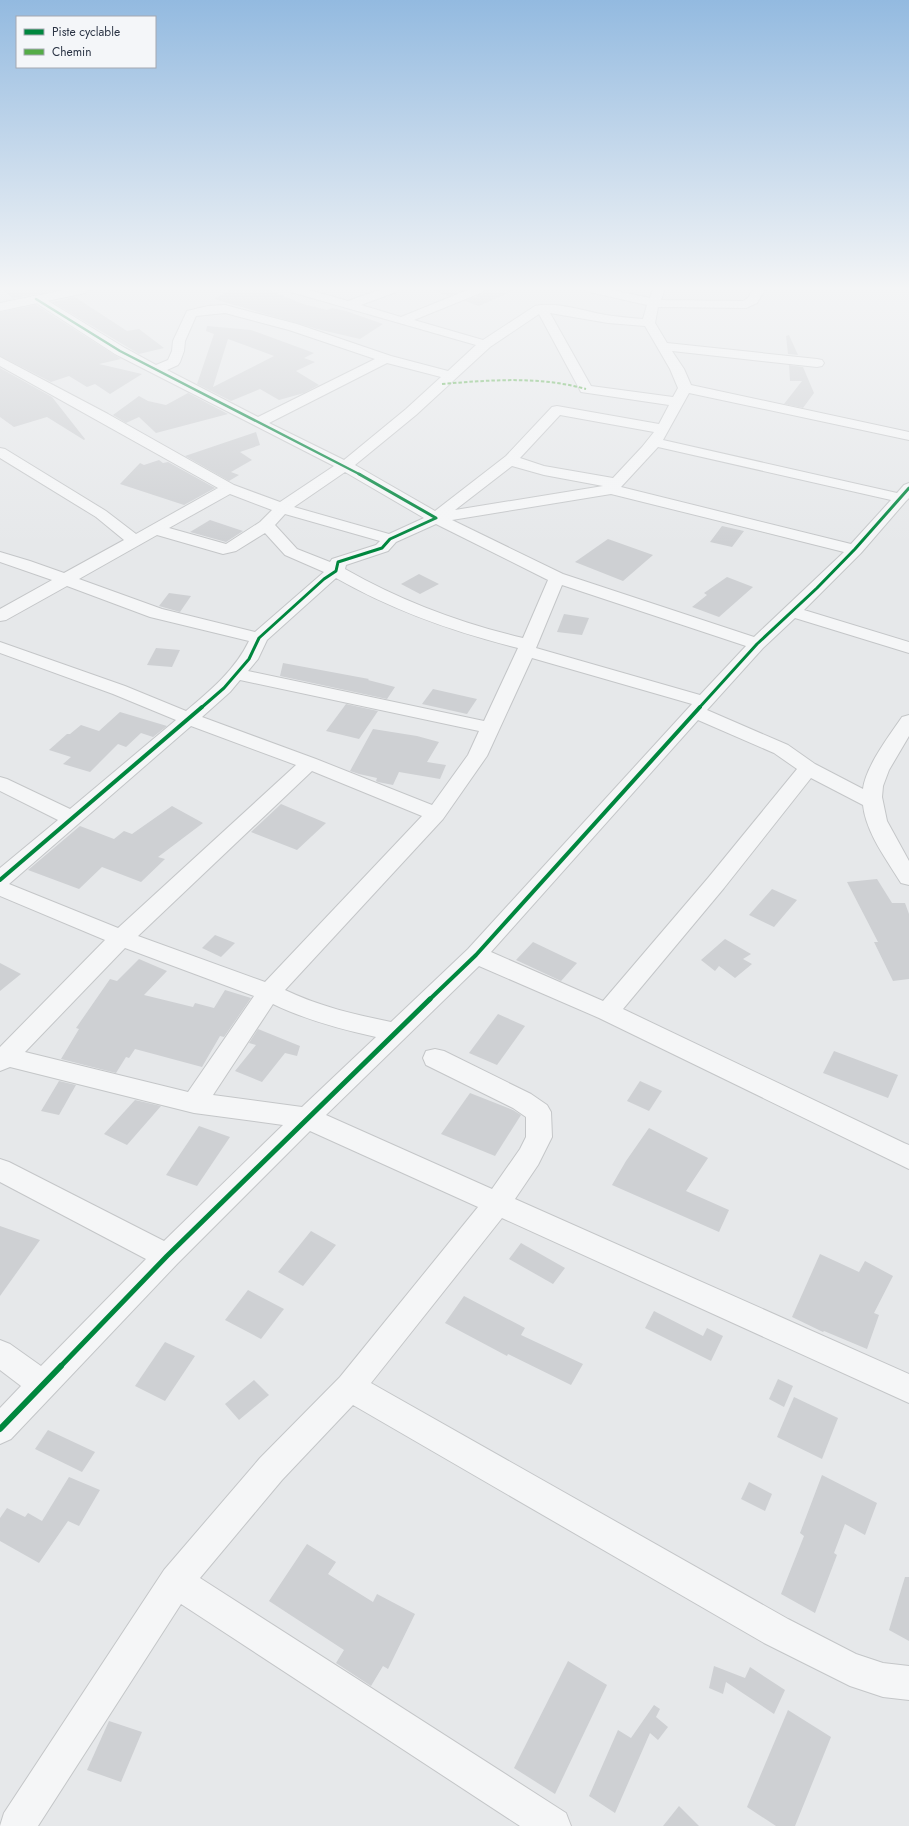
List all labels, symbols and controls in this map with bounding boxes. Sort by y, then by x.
legend [16,16,156,68]
text: Piste cyclable [52,23,120,41]
text: Chemin [52,43,91,61]

